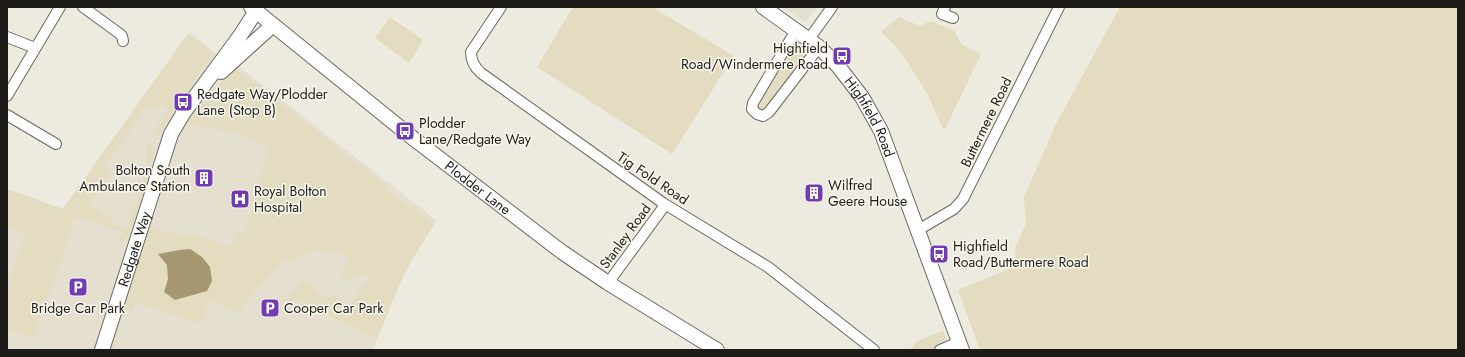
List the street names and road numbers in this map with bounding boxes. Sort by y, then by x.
street label: Highfield Road [840,72,900,160]
street label: Buttermere Road [955,73,1017,171]
street label: Tig Fold Road [613,147,693,209]
street label: Plodder Lane [441,156,515,219]
street label: Stanley Road [595,199,655,273]
street label: Redgate Way [113,208,156,289]

